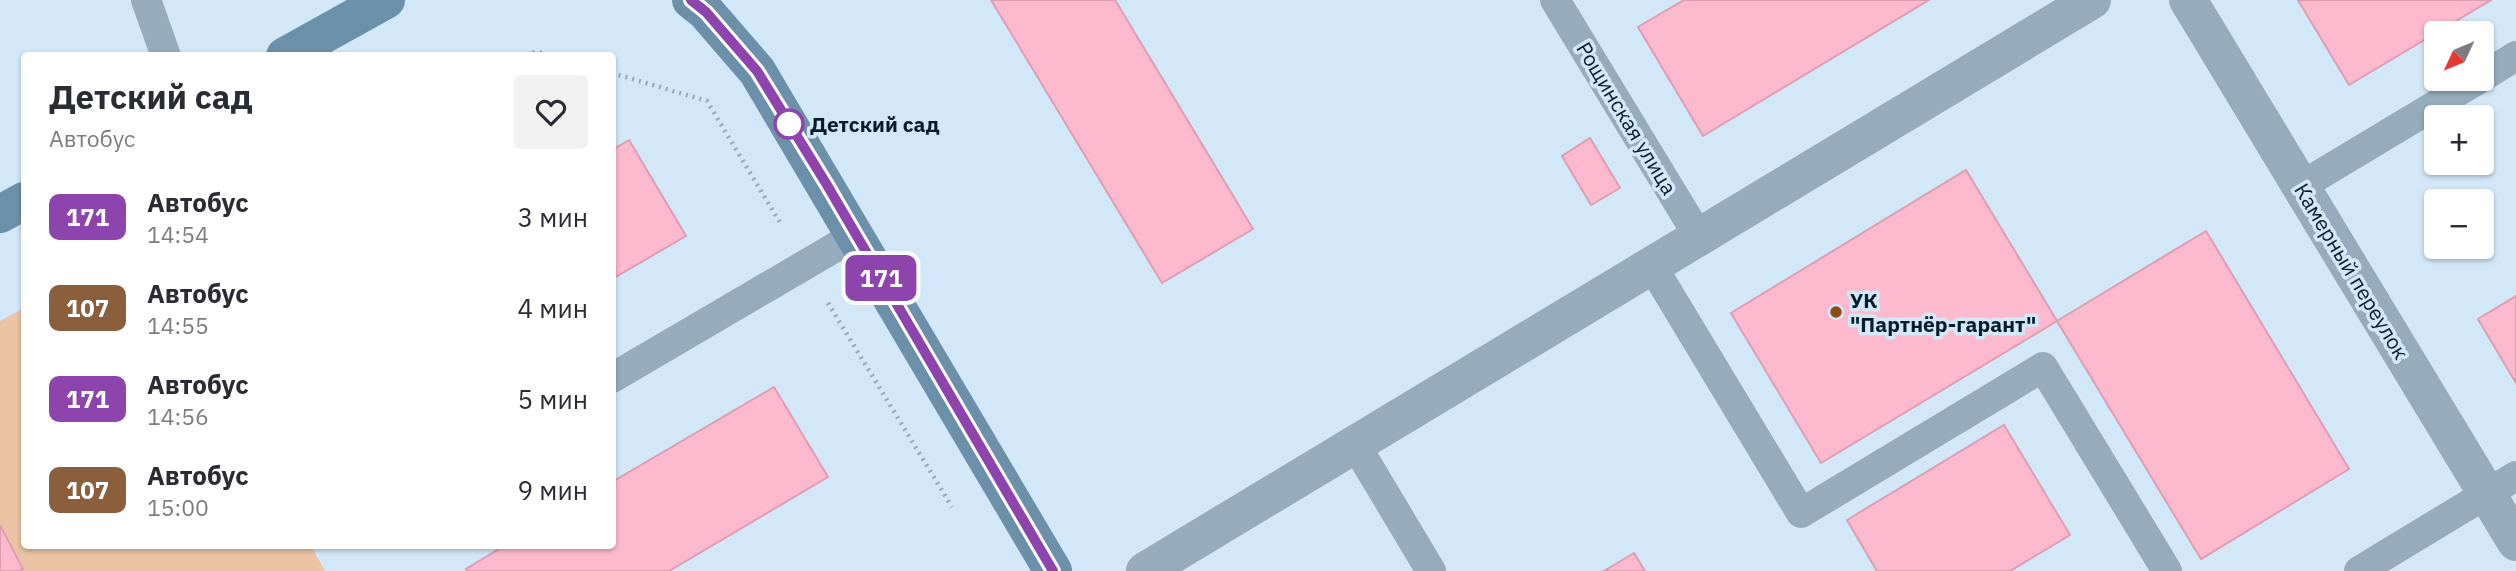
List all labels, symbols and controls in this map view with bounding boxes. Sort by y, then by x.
north arrow [2424,21,2494,91]
map controls [2424,21,2494,259]
street label: Рощинская улица [1570,36,1684,200]
text: Детский сад [49,75,252,118]
button: heart [514,75,588,149]
button: + [2424,105,2494,175]
marker: Детский сад [774,109,804,139]
place label: Детский сад [810,110,940,138]
text: Автобус [49,123,135,153]
street label: Камерный переулок [2288,178,2416,364]
text: Автобус [147,185,249,219]
button: − [2424,189,2494,259]
text: 3 мин [518,200,588,234]
text: 171 [66,201,109,233]
text: 14:54 [147,219,209,249]
line badge: 171 [841,255,921,301]
text: 171 [859,262,903,294]
text: Автобус [147,276,249,310]
place label: УК "Партнёр-гарант" [1850,286,2036,338]
text: 4 мин [518,291,588,325]
text: 107 [66,292,109,324]
marker: УК "Партнёр-гарант" [1828,304,1844,320]
text: 14:55 [147,310,209,340]
text: Автобус [147,367,249,401]
text: 5 мин [518,382,588,416]
text: 171 [66,383,109,415]
text: 14:56 [147,401,209,431]
text: Автобус [147,458,249,492]
text: 9 мин [518,473,588,507]
text: 107 [66,474,109,506]
text: 15:00 [147,492,209,522]

